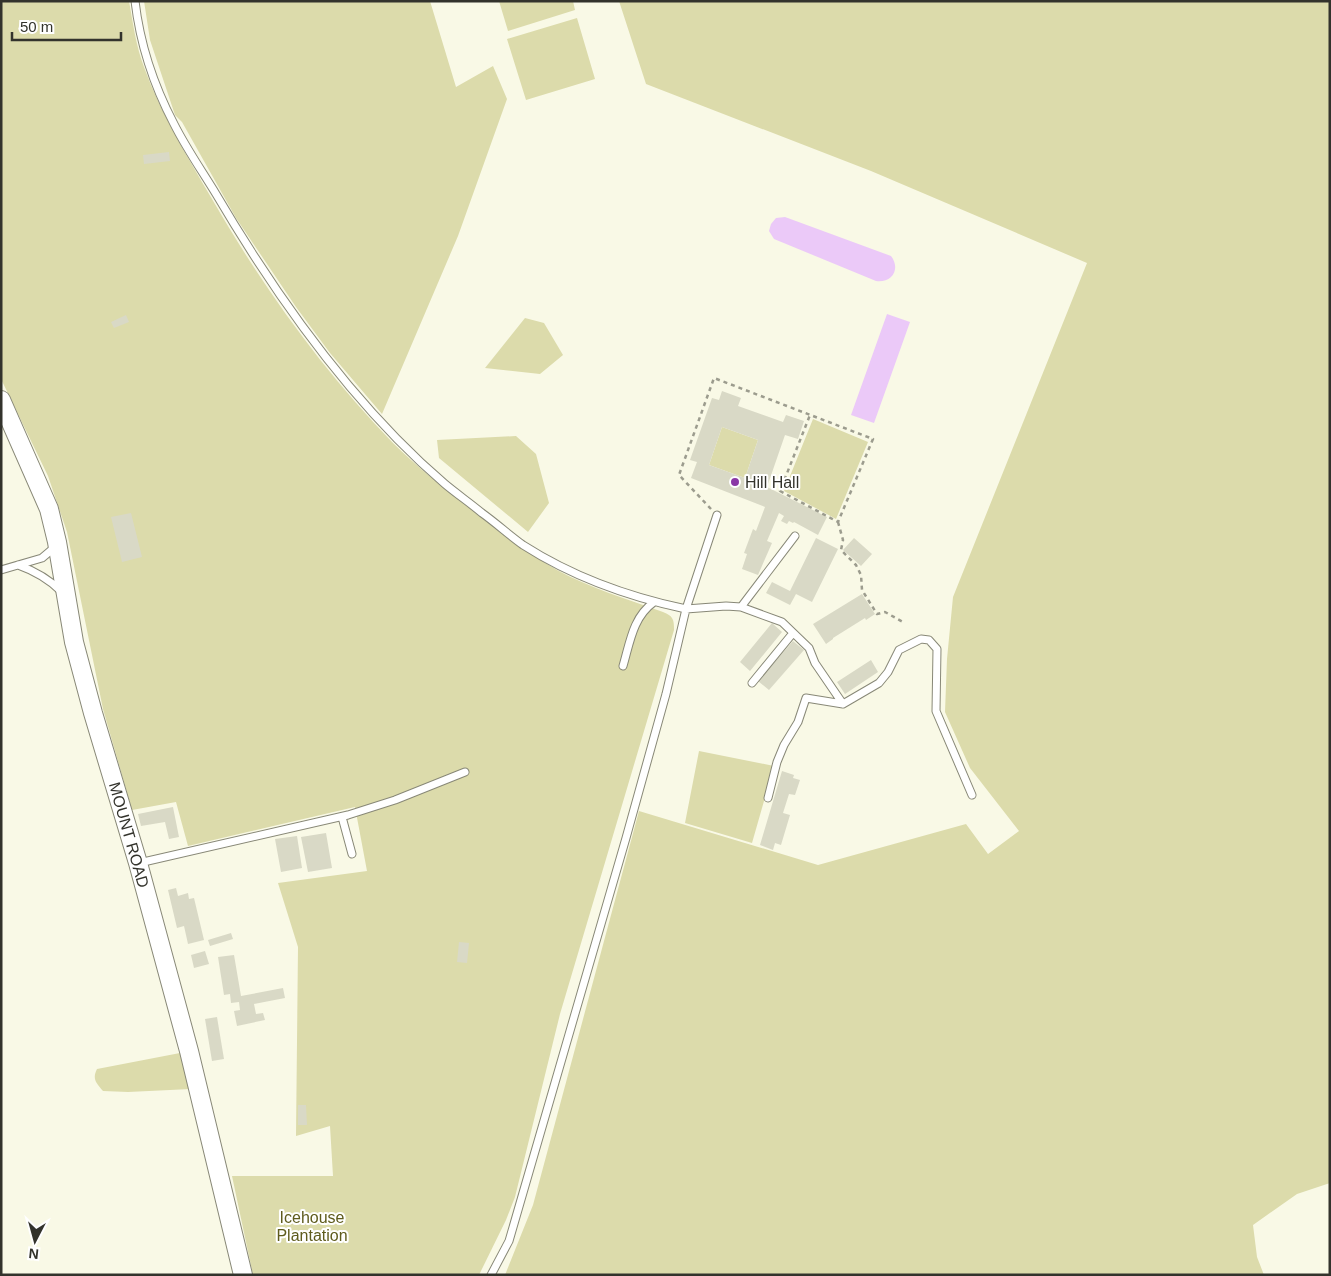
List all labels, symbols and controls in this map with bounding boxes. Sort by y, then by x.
scale bar [12,10,121,42]
text: 50 m [20,18,53,35]
place label: Hill Hall [745,474,799,491]
marker: Hill Hall [729,476,741,488]
street label: MOUNT ROAD [106,780,152,890]
park label: Icehouse Plantation [276,1209,348,1244]
north arrow [10,1216,60,1266]
text: N [28,1245,40,1262]

